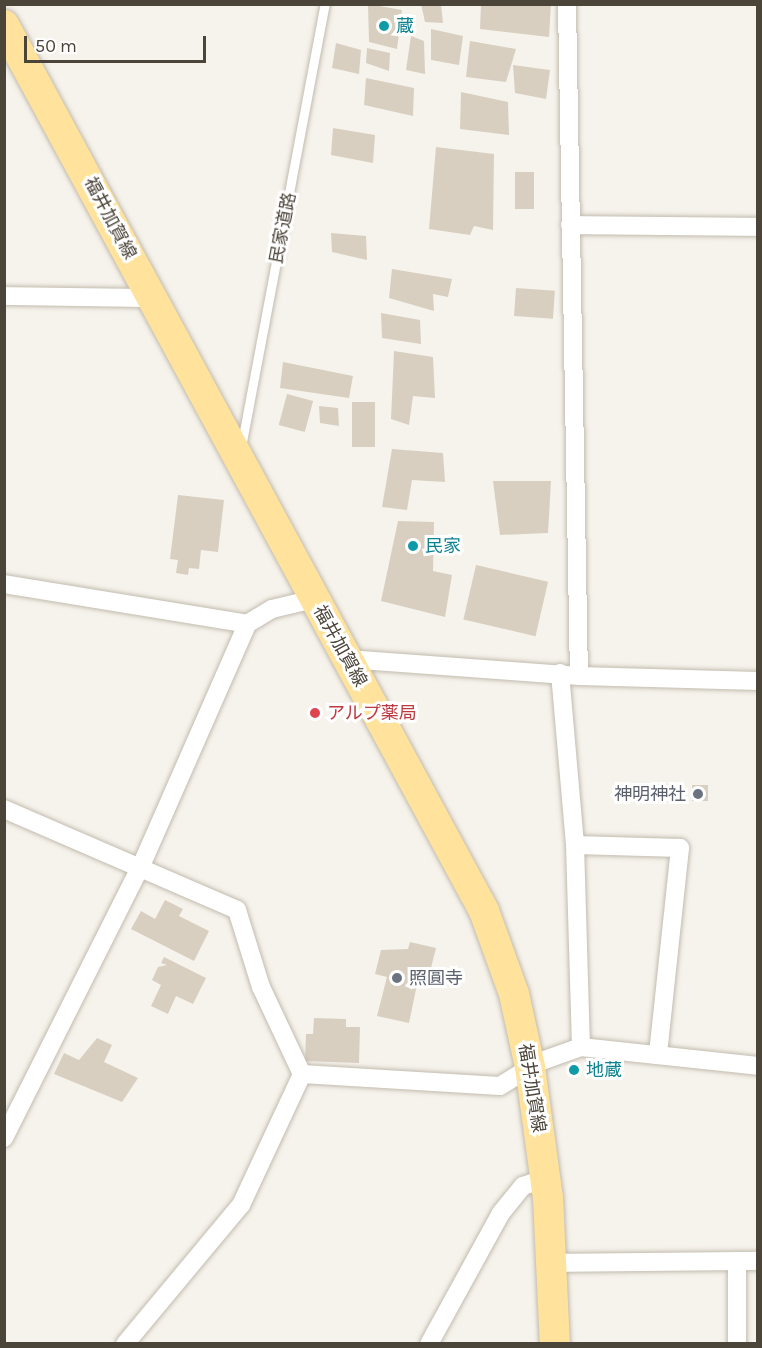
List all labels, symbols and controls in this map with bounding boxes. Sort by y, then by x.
place label: 蔵 [396,15,414,37]
marker: 蔵 [377,19,391,33]
scale bar [27,24,208,62]
text: 50 m [35,35,77,57]
street label: 福井加賀線 [79,173,141,263]
street label: 民家道路 [266,191,300,265]
place label: 民家 [425,535,461,557]
marker: 民家 [406,539,420,553]
street label: 福井加賀線 [309,601,371,691]
place label: アルプ薬局 [327,702,417,724]
marker: アルプ薬局 [308,706,322,720]
place label: 神明神社 [614,783,686,805]
marker: 神明神社 [691,787,705,801]
place label: 照圓寺 [409,967,463,989]
marker: 照圓寺 [390,971,404,985]
street label: 福井加賀線 [514,1042,550,1134]
place label: 地蔵 [586,1059,622,1081]
marker: 地蔵 [567,1063,581,1077]

